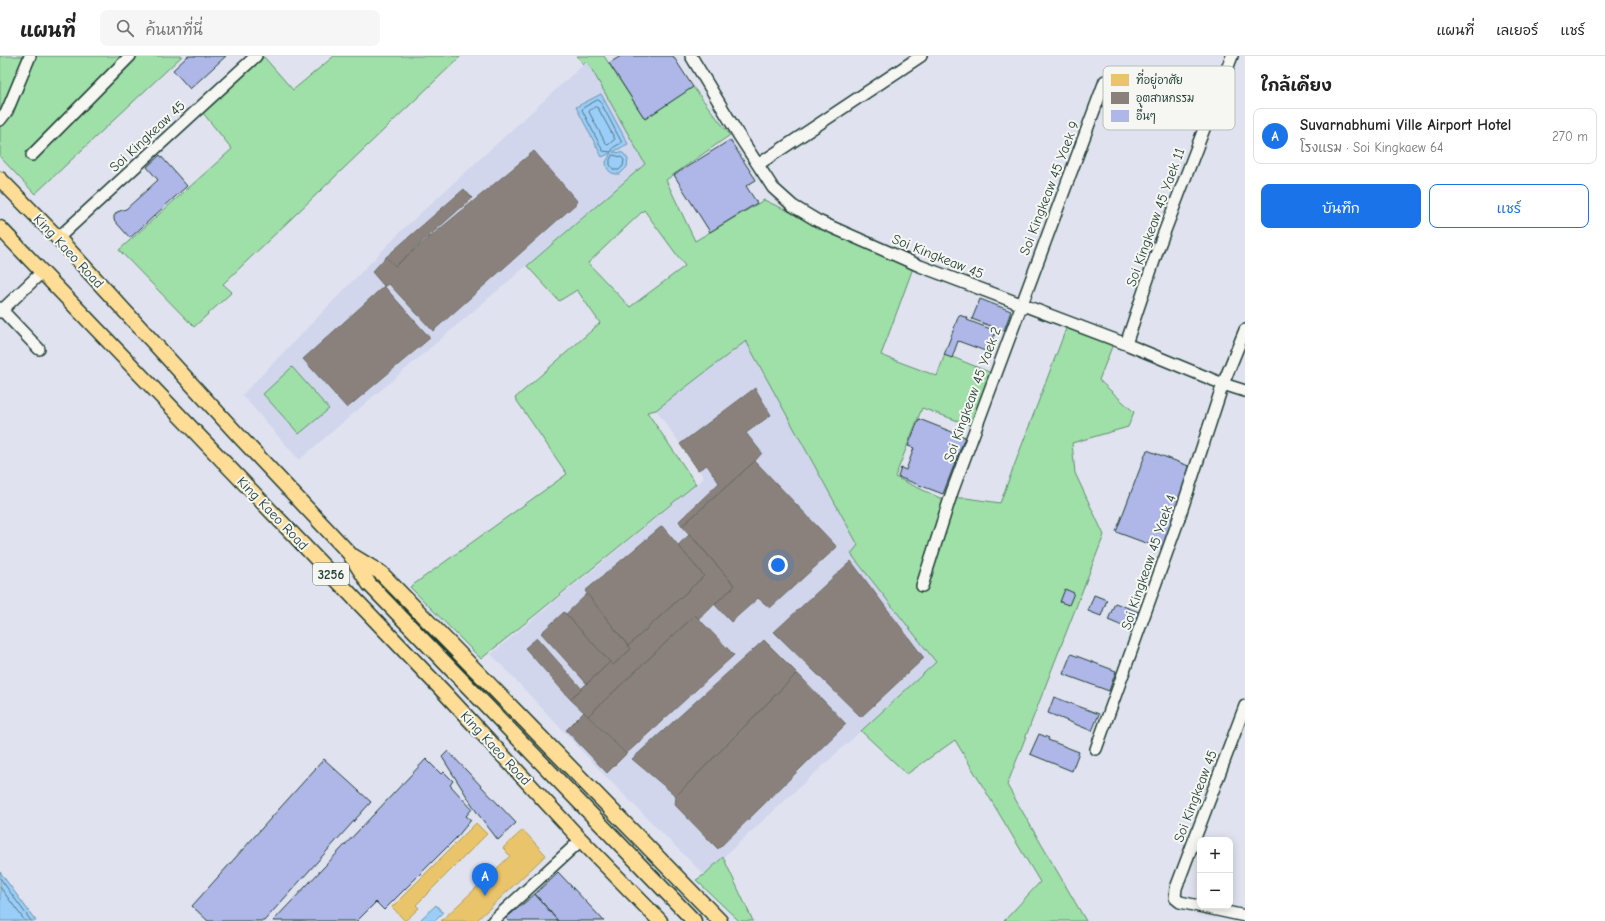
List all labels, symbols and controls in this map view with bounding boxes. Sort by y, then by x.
search box [100,10,380,46]
icon: search [114,17,136,39]
text: แผนที่ [20,20,76,42]
text: ค้นหาที่นี่ [146,21,203,39]
text: แผนที่ [1436,22,1474,39]
text: เลเยอร์ [1496,22,1538,39]
text: แชร์ [1560,22,1585,39]
legend [1103,66,1235,130]
text: ที่อยู่อาศัย [1136,69,1183,89]
text: ใกล้เคียง [1261,76,1332,95]
text: อุตสาหกรรม [1136,92,1194,107]
street label: Soi Kingkeaw 45 [106,97,189,176]
text: อื่นๆ [1136,105,1156,124]
text: Suvarnabhumi Ville Airport Hotel [1300,116,1511,134]
street label: Soi Kingkeaw 45 Yaek 9 [1016,119,1083,258]
text: A [1271,129,1279,144]
text: 270 m [1552,129,1588,144]
text: โรงแรม · Soi Kingkaew 64 [1300,140,1443,155]
street label: Soi Kingkeaw 45 Yaek 11 [1122,146,1188,289]
button: บันทึก [1261,184,1421,228]
button: แชร์ [1429,184,1589,228]
street label: King Kaeo Road [30,211,107,292]
street label: Soi Kingkeaw 45 [890,230,986,283]
street label: Soi Kingkeaw 45 Yaek 2 [940,324,1005,464]
street label: King Kaeo Road [233,473,312,554]
street label: Soi Kingkeaw 45 Yaek 4 [1117,492,1180,632]
your location [768,555,788,575]
road number: 3256 [313,563,349,585]
street label: King Kaeo Road [457,708,534,789]
street label: Soi Kingkeaw 45 [1170,748,1221,845]
map controls [1197,837,1233,909]
button: + [1197,837,1233,873]
pin: A [472,863,498,896]
button: − [1197,873,1233,909]

